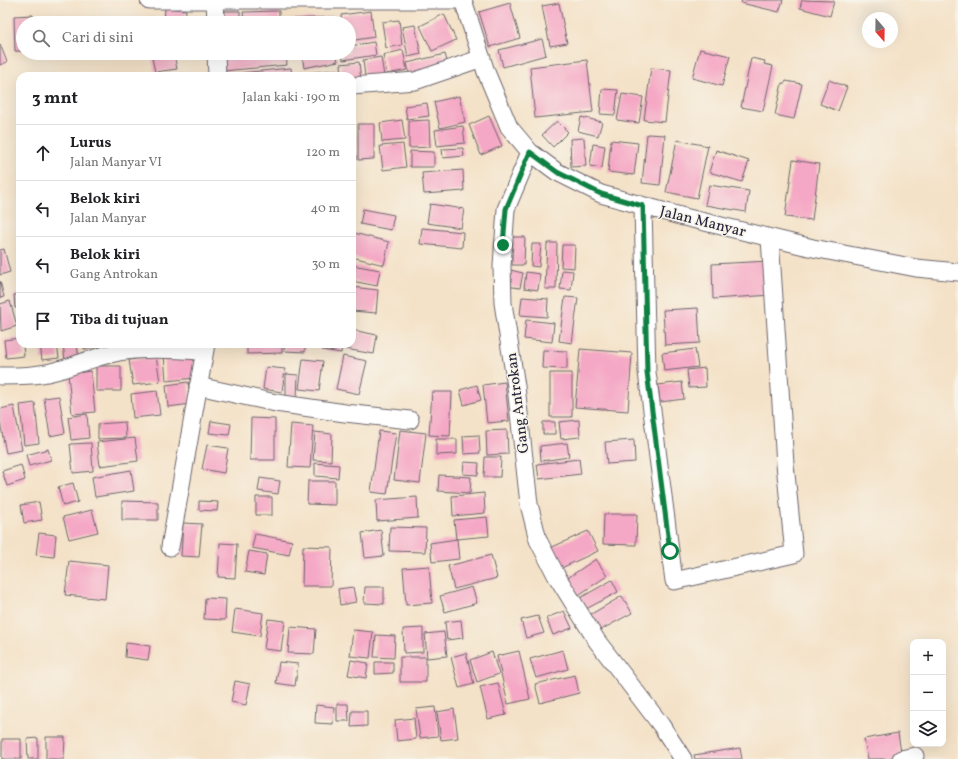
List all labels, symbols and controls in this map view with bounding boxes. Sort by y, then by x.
north arrow [862,12,898,48]
search box [16,16,356,60]
icon: search [30,27,52,49]
text: Cari di sini [62,28,133,49]
text: 3 mnt [32,87,78,110]
text: Jalan kaki · 190 m [242,89,340,107]
text: Lurus [70,133,111,154]
icon: ahead [32,142,54,164]
text: 120 m [306,144,340,162]
text: Jalan Manyar VI [70,154,162,172]
text: Belok kiri [70,189,140,210]
icon: left [32,198,54,220]
text: 40 m [311,200,340,218]
street label: Jalan Manyar [657,202,748,243]
text: Jalan Manyar [70,210,146,228]
route end [494,236,512,254]
text: Belok kiri [70,245,140,266]
icon: left [32,254,54,276]
text: 30 m [312,256,340,274]
text: Gang Antrokan [70,266,158,284]
icon: arrive [32,310,54,332]
text: Tiba di tujuan [70,310,169,331]
street label: Gang Antrokan [502,351,535,454]
route start [661,542,679,560]
map controls [910,639,946,747]
button: + [910,639,946,675]
button: − [910,675,946,711]
button: layers [910,711,946,747]

